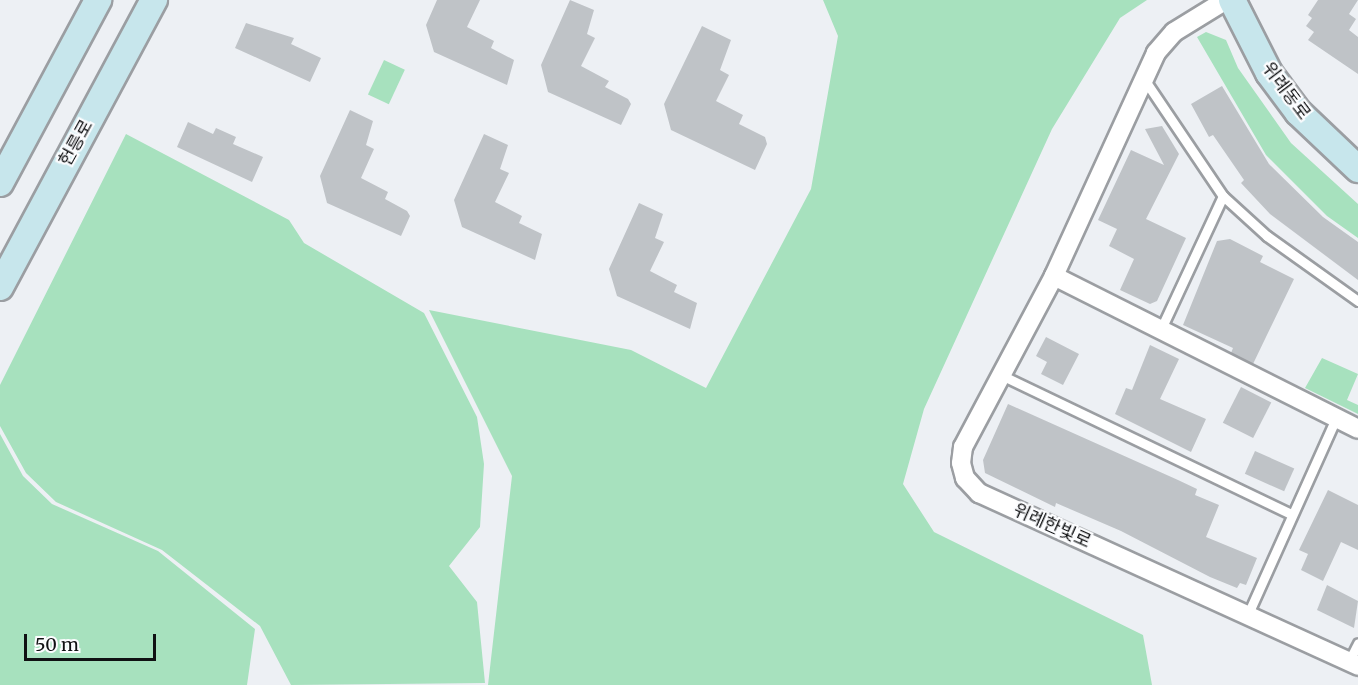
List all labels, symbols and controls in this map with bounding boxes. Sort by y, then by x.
street label: 위례동로 [1257,58,1315,124]
street label: 헌릉로 [55,116,97,170]
street label: 위례한빛로 [1010,499,1094,553]
scale bar [27,622,159,660]
text: 50 m [35,633,79,656]

